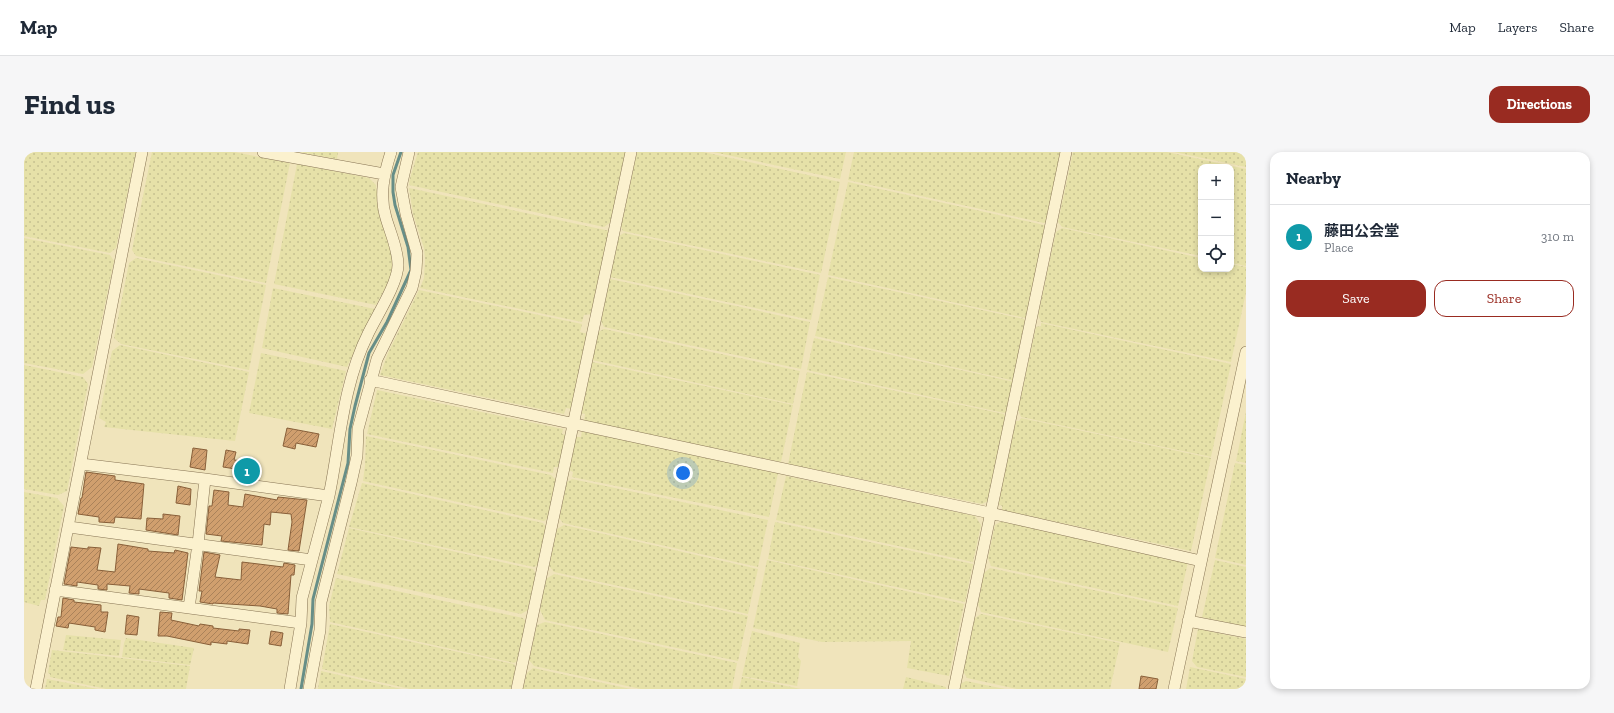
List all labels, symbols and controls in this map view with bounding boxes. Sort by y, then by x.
text: Map [20,16,57,39]
text: Map [1449,19,1476,36]
text: Layers [1498,19,1537,36]
text: Share [1559,19,1594,36]
button: Directions [1489,86,1590,123]
text: Find us [24,88,115,121]
map controls [1198,164,1234,272]
button: + [1198,164,1234,200]
text: Nearby [1286,168,1341,188]
button: − [1198,200,1234,236]
text: 藤田公会堂 [1324,222,1399,240]
text: 1 [1296,229,1302,244]
text: 310 m [1541,229,1574,244]
button: locate [1198,236,1234,272]
text: Place [1324,240,1353,255]
button: Save [1286,280,1426,317]
button: Share [1434,280,1574,317]
pin: 1 [234,456,260,486]
your location [673,463,693,483]

